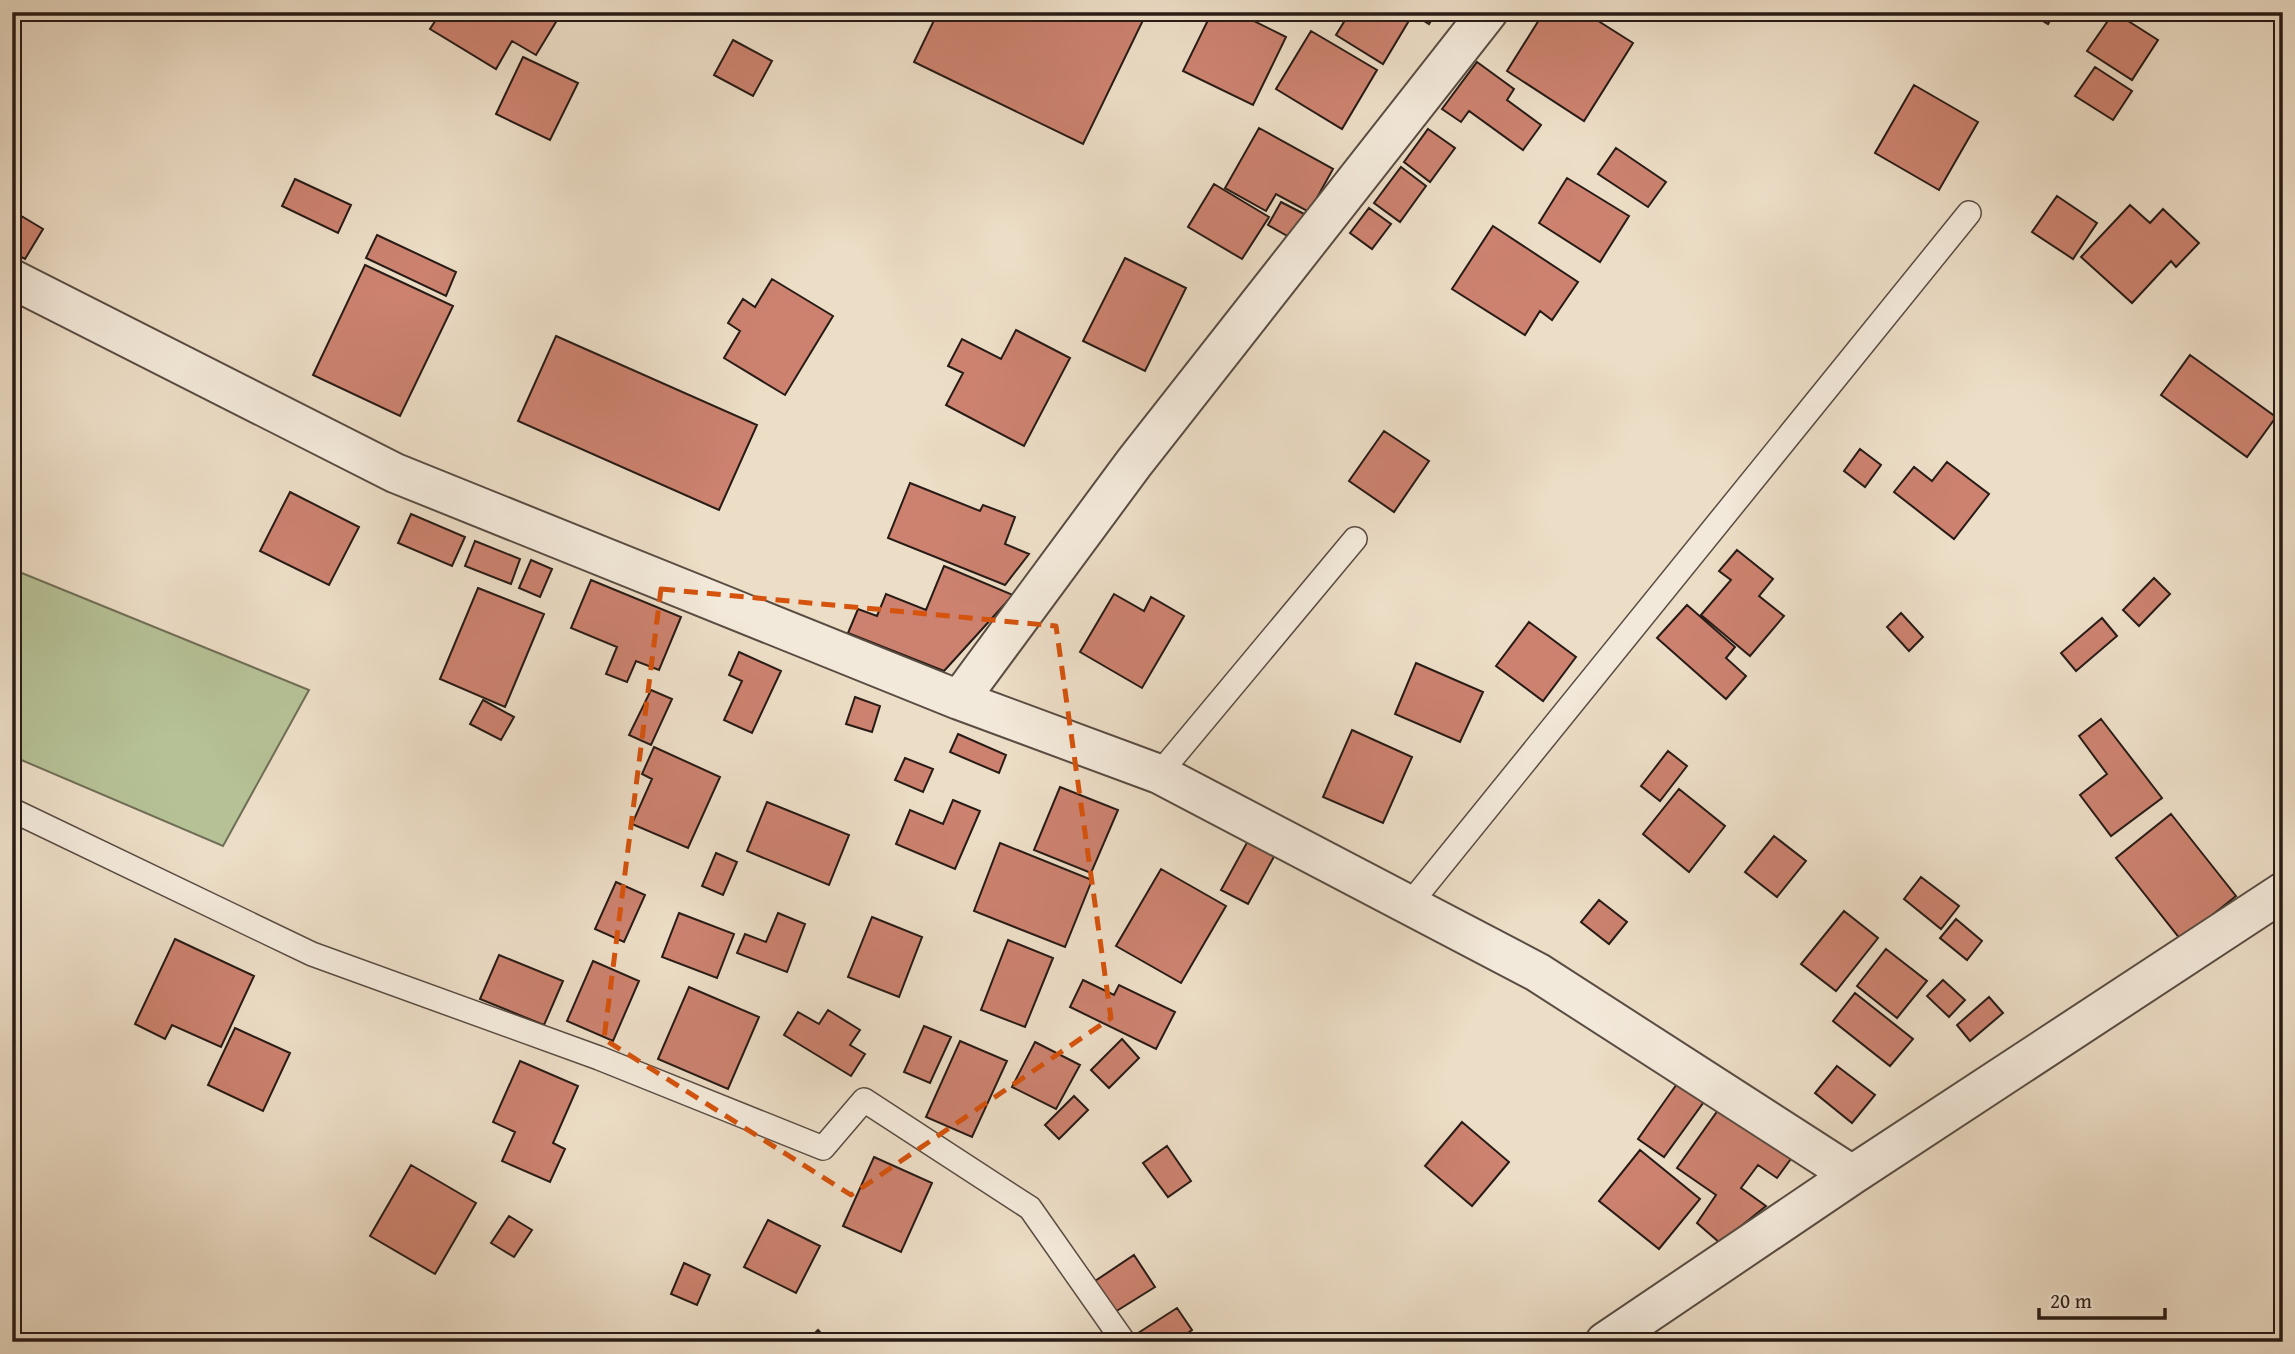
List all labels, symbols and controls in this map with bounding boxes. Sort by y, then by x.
scale bar [2039,1277,2166,1321]
text: 20 m [2050,1285,2092,1316]

